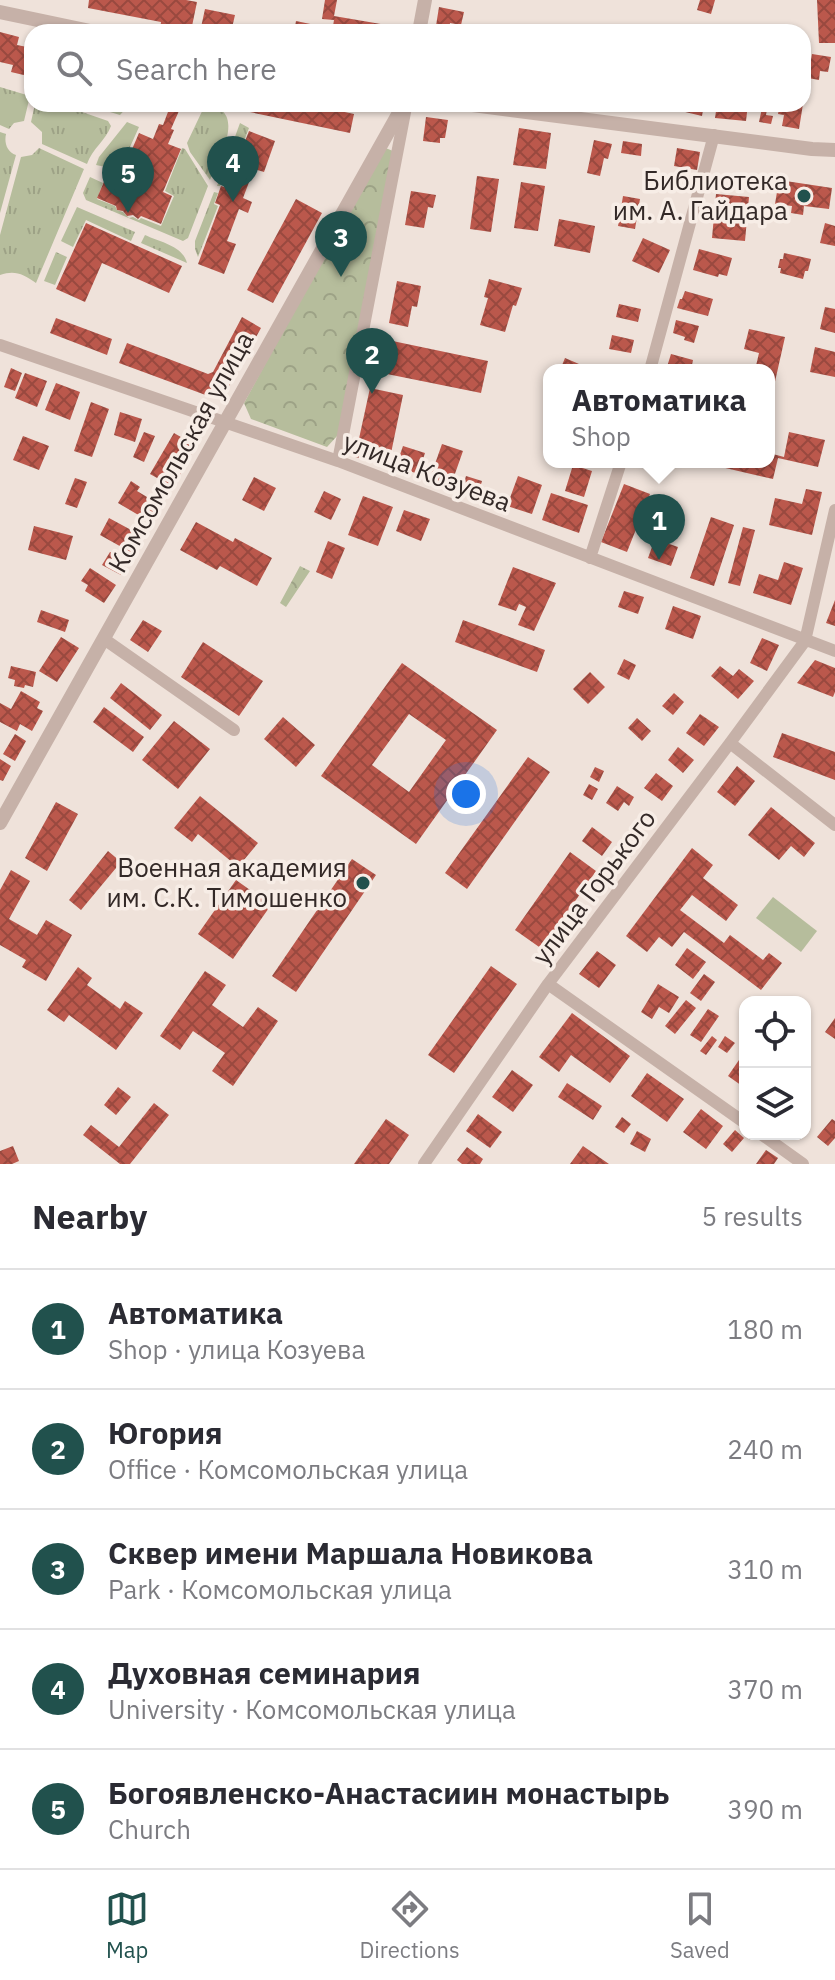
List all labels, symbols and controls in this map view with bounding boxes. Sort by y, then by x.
search box [24,24,811,112]
icon: search [52,46,96,90]
text: Search here [116,49,277,88]
pin: 4 [207,136,259,202]
pin: 5 [102,147,154,213]
place label: Библиотека им. А. Гайдара [613,163,788,227]
marker: Библиотека им. А. Гайдара [795,187,813,205]
pin: 3 [315,211,367,277]
street label: Комсомольская улица [100,325,261,578]
pin: 2 [346,328,398,394]
popup [543,364,775,468]
text: Автоматика [571,380,747,419]
text: Shop [571,419,631,453]
street label: улица Козуева [339,423,516,519]
pin: 1 [633,494,685,560]
your location [446,774,486,814]
street label: улица Горького [524,802,663,971]
place label: Военная академия им. С.К. Тимошенко [107,850,347,914]
marker: Военная академия им. С.К. Тимошенко [354,874,372,892]
map controls [739,996,811,1140]
button: locate [739,996,811,1068]
button: layers [739,1068,811,1140]
text: Nearby [32,1194,147,1238]
text: 5 results [701,1199,803,1233]
text: Автоматика [108,1293,283,1332]
text: 1 [50,1312,66,1346]
text: 180 m [727,1312,803,1346]
text: Shop · улица Козуева [108,1332,365,1366]
text: Югория [108,1413,223,1452]
text: 2 [50,1432,66,1466]
text: 240 m [727,1432,803,1466]
text: Office · Комсомольская улица [108,1452,468,1486]
text: Сквер имени Маршала Новикова [108,1533,593,1572]
text: 3 [50,1552,66,1586]
text: 310 m [727,1552,803,1586]
text: Park · Комсомольская улица [108,1572,452,1606]
text: Духовная семинария [108,1653,421,1692]
text: 4 [50,1672,66,1706]
text: 370 m [727,1672,803,1706]
text: University · Комсомольская улица [108,1692,516,1726]
text: Богоявленско-Анастасиин монастырь [108,1773,669,1812]
text: 5 [50,1792,66,1826]
text: 390 m [727,1792,803,1826]
text: Church [108,1812,191,1846]
tab: Map [105,1887,149,1964]
tab: Directions [360,1887,460,1964]
tab: Saved [670,1887,730,1964]

